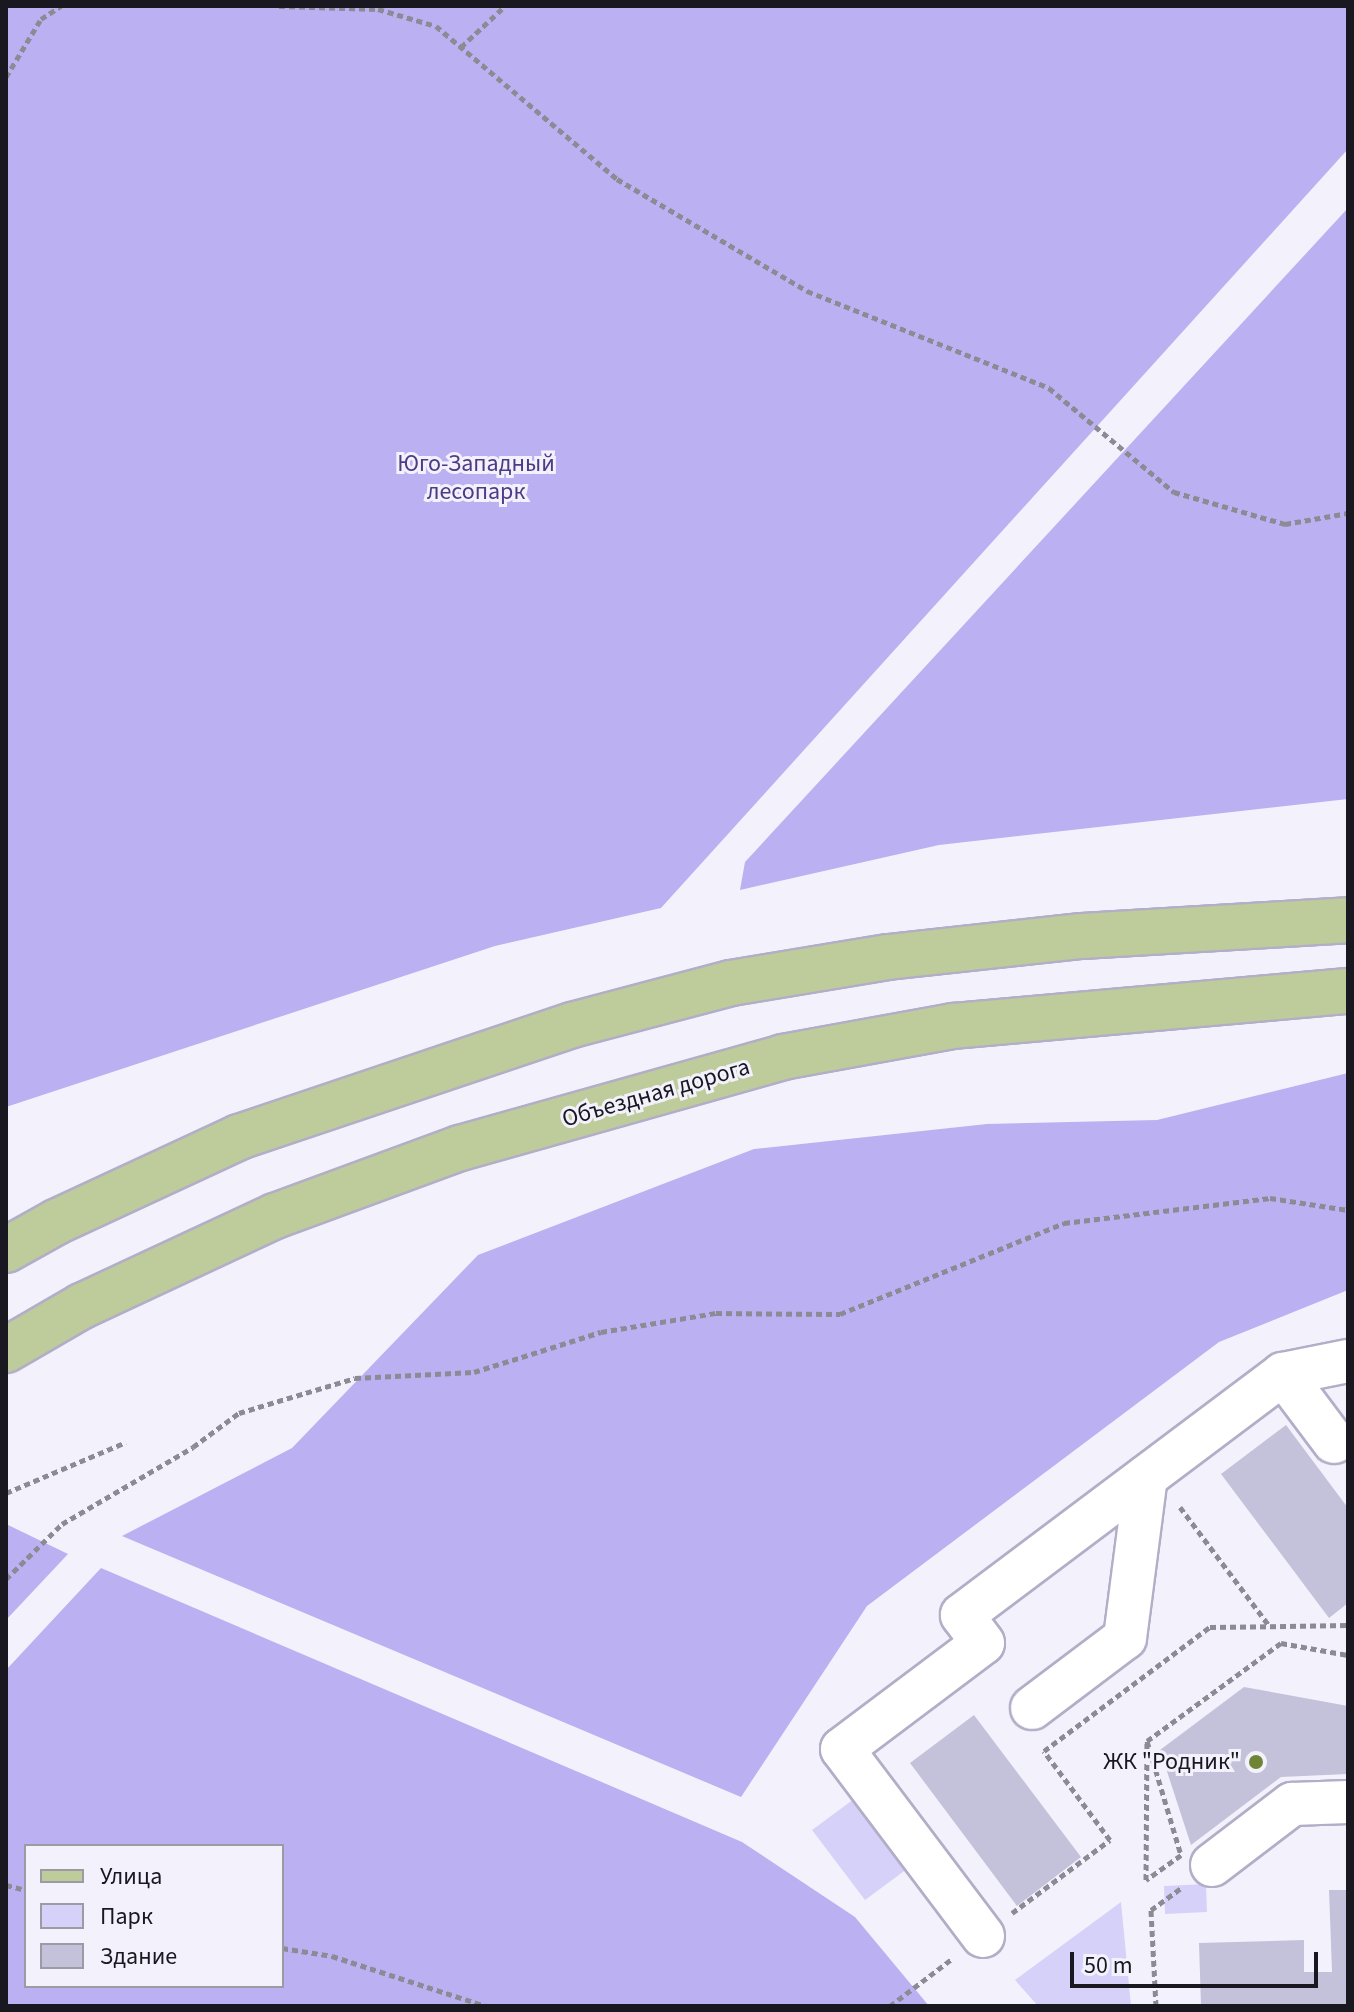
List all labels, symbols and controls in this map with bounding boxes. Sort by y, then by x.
park label: Юго-Западный лесопарк [397,450,555,506]
street label: Объездная дорога [559,1052,753,1134]
place label: ЖК "Родник" [1103,1748,1240,1776]
marker: ЖК "Родник" [1247,1753,1265,1771]
legend [24,1844,284,1988]
text: Улица [100,1859,162,1894]
text: Парк [100,1899,153,1934]
scale bar [1074,1936,1322,1986]
text: Здание [100,1939,177,1974]
text: 50 m [1084,1948,1133,1983]

